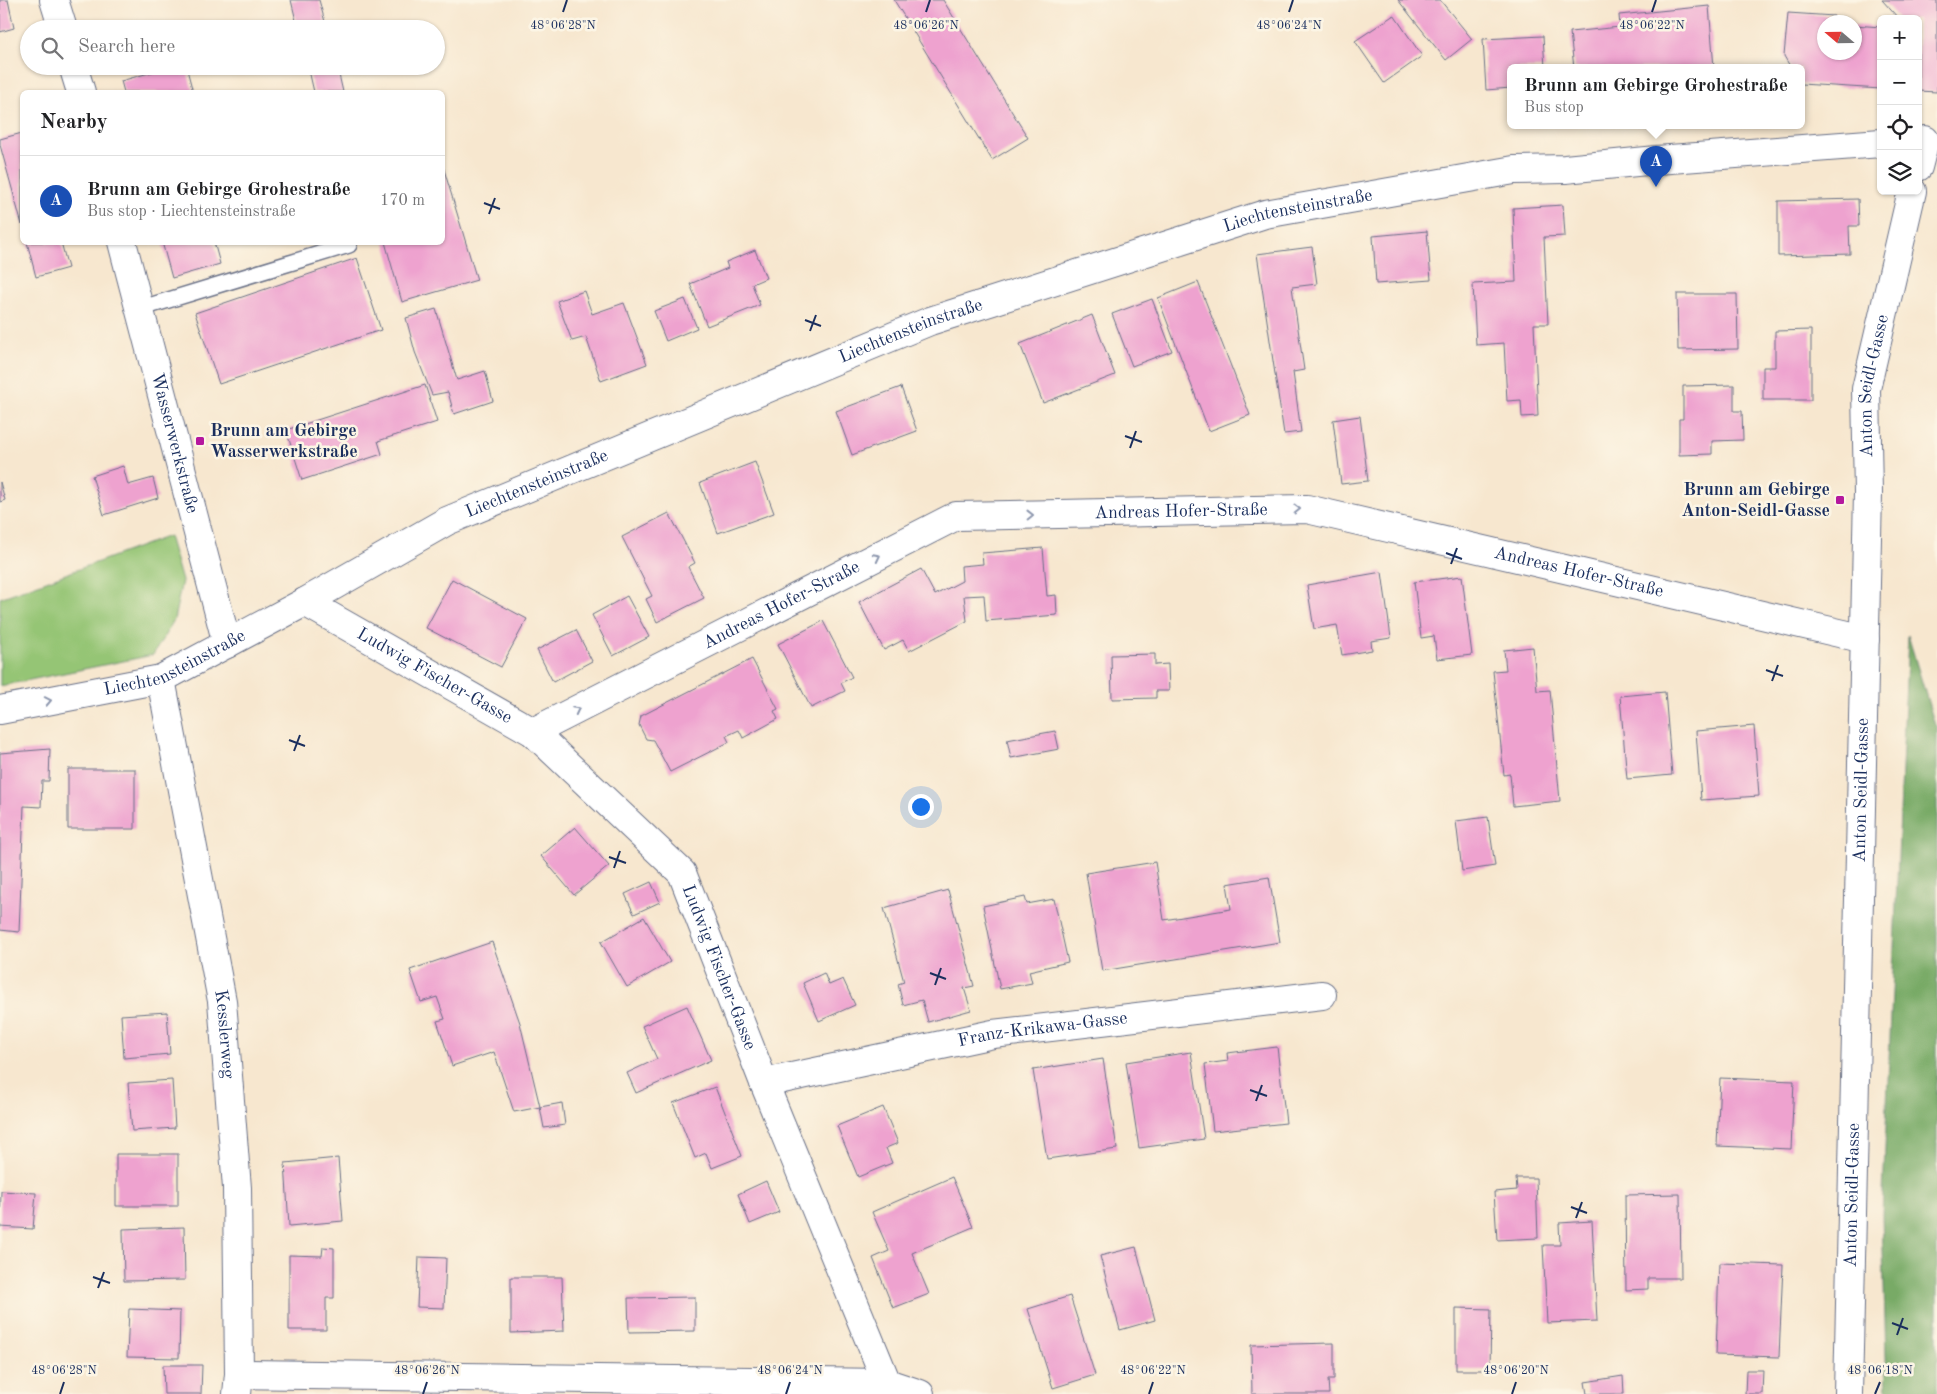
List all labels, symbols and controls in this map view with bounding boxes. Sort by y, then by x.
north arrow [1817,15,1862,60]
map controls [1877,15,1922,195]
button: + [1877,15,1922,60]
search box [20,20,445,75]
text: 48°06'28"N [530,20,596,32]
text: 48°06'26"N [893,20,959,32]
text: 48°06'24"N [1256,20,1322,32]
text: 48°06'22"N [1619,20,1685,32]
icon: search [38,34,66,62]
text: Search here [78,38,175,57]
button: − [1877,60,1922,105]
popup [1507,64,1805,129]
text: Brunn am Gebirge Grohestraße [1524,77,1788,96]
text: Bus stop [1524,100,1584,116]
button: locate [1877,105,1922,150]
text: Nearby [40,112,108,133]
pin: A [1640,146,1672,187]
button: layers [1877,150,1922,195]
text: Brunn am Gebirge Grohestraße [87,181,351,200]
street label: Liechtensteinstraße [1221,186,1374,236]
text: A [50,193,62,209]
text: 170 m [380,193,425,209]
text: Bus stop · Liechtensteinstraße [87,204,296,220]
street label: Liechtensteinstraße [836,296,985,367]
street label: Anton Seidl-Gasse [1856,313,1892,458]
street label: Wasserwerkstraße [148,371,202,515]
place label: Brunn am Gebirge Wasserwerkstraße [210,422,358,461]
marker: Brunn am Gebirge Wasserwerkstraße [194,435,206,447]
street label: Liechtensteinstraße [463,446,611,521]
place label: Brunn am Gebirge Anton-Seidl-Gasse [1681,481,1830,520]
marker: Brunn am Gebirge Anton-Seidl-Gasse [1834,494,1846,506]
street label: Andreas Hofer-Straße [1094,501,1268,522]
one-way arrow [1294,504,1301,514]
one-way arrow [1026,509,1034,520]
street label: Andreas Hofer-Straße [1492,544,1665,601]
one-way arrow [872,553,881,563]
street label: Andreas Hofer-Straße [700,558,863,653]
street label: Ludwig Fischer-Gasse [354,625,515,727]
street label: Liechtensteinstraße [102,627,248,699]
one-way arrow [43,696,52,706]
one-way arrow [571,706,580,716]
street label: Anton Seidl-Gasse [1851,718,1872,863]
your location [908,794,934,820]
street label: Ludwig Fischer-Gasse [679,883,759,1052]
street label: Kesslerweg [211,988,237,1080]
street label: Franz-Krikawa-Gasse [956,1009,1129,1050]
street label: Anton Seidl-Gasse [1842,1123,1863,1268]
text: 48°06'28"N [31,1365,97,1377]
text: 48°06'26"N [394,1365,460,1377]
text: 48°06'24"N [757,1365,823,1377]
text: 48°06'22"N [1120,1365,1186,1377]
text: 48°06'20"N [1483,1365,1549,1377]
text: 48°06'18"N [1847,1365,1913,1377]

